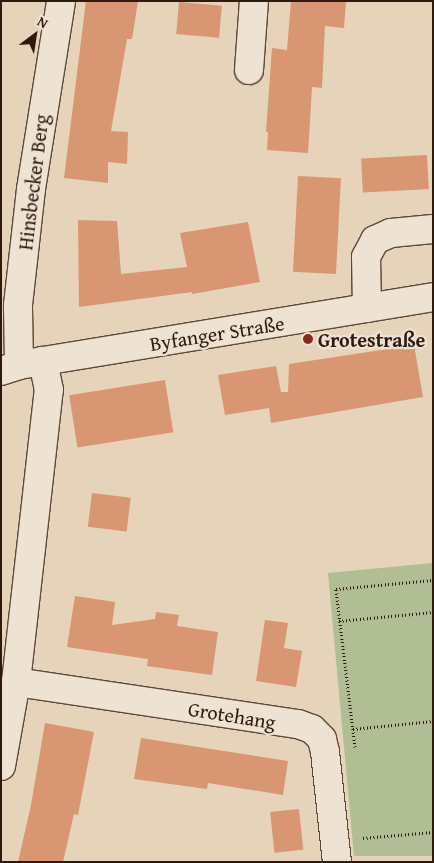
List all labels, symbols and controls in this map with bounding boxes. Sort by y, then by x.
north arrow [10,10,60,60]
text: N [34,11,52,33]
street label: Hinsbecker Berg [13,113,53,251]
street label: Byfanger Straße [148,311,286,355]
place label: Grotestraße [318,327,425,351]
marker: Grotestraße [302,333,314,345]
street label: Grotehang [187,696,277,734]

